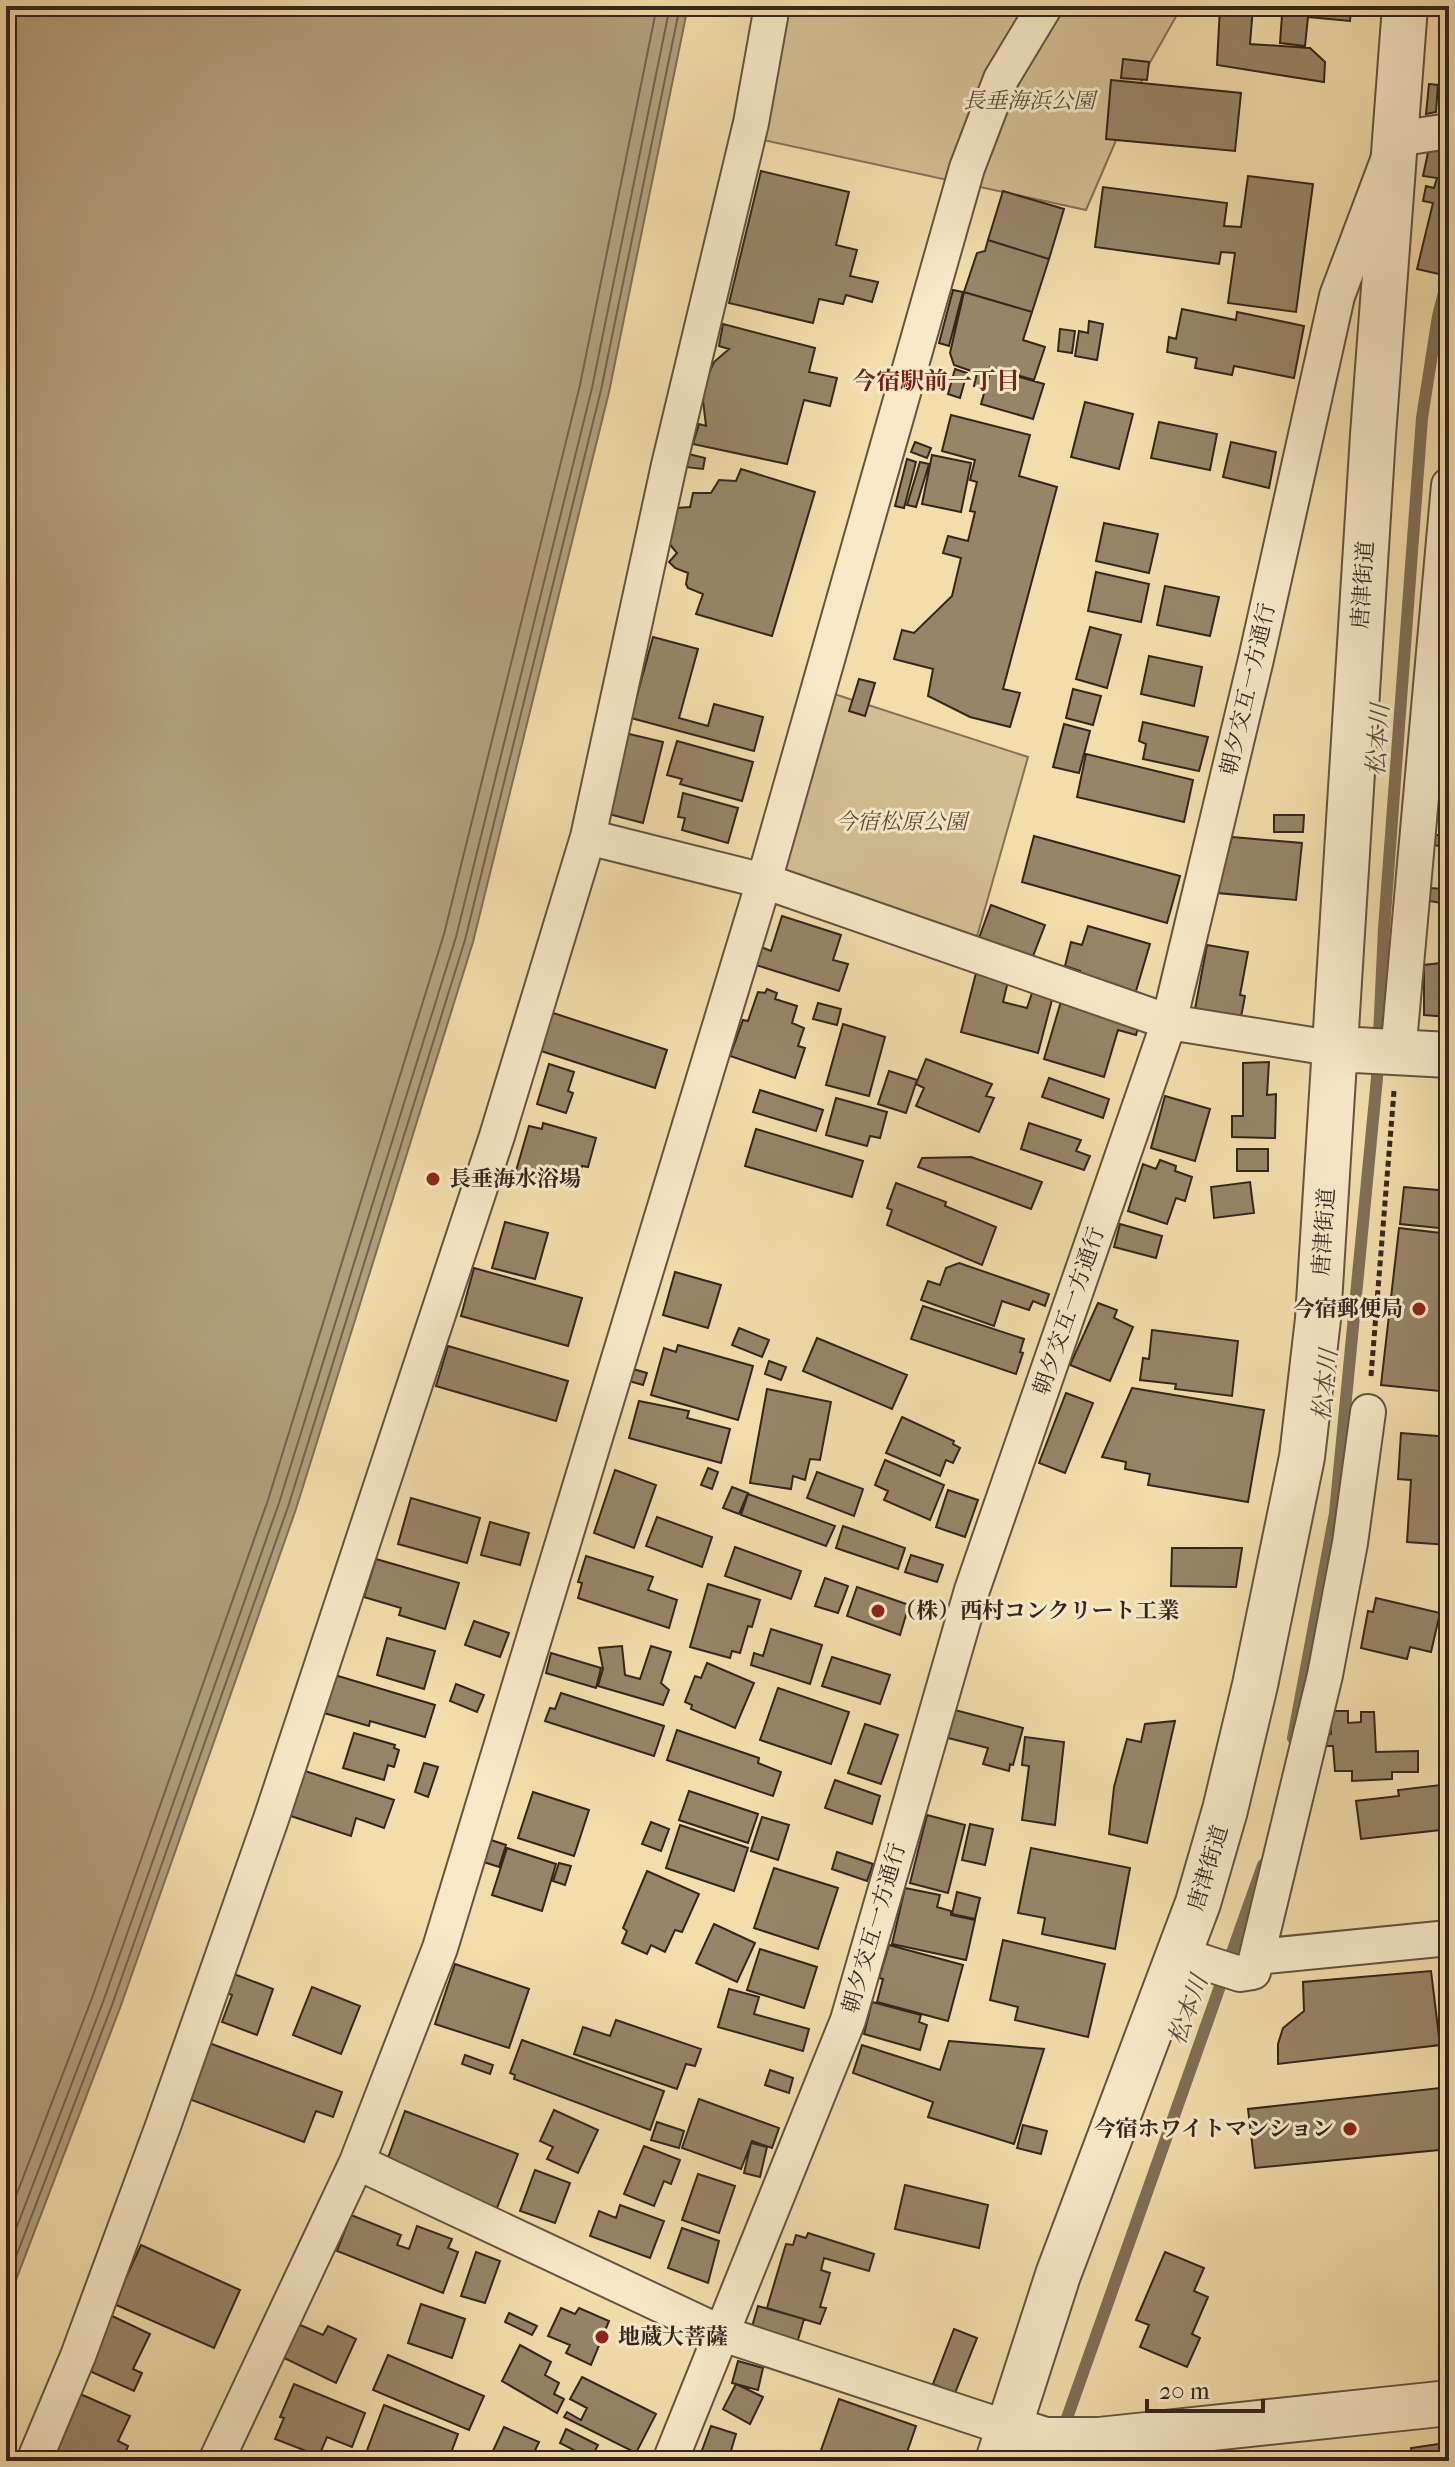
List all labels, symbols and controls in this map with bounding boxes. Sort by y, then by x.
park label: 長垂海浜公園 [963,88,1098,114]
district label: 今宿駅前一丁目 [852,367,1020,395]
street label: 唐津街道 [1347,540,1379,630]
street label: 朝夕交互一方通行 [1216,600,1280,778]
water label: 松本川 [1362,700,1395,777]
park label: 今宿松原公園 [835,809,970,835]
place label: 長垂海水浴場 [449,1166,581,1192]
marker: 長垂海水浴場 [424,1170,442,1188]
street label: 唐津街道 [1308,1187,1340,1277]
street label: 朝夕交互一方通行 [1028,1224,1110,1398]
place label: 今宿郵便局 [1293,1296,1403,1322]
marker: 今宿郵便局 [1410,1300,1428,1318]
water label: 松本川 [1307,1345,1343,1422]
place label: （株）西村コンクリート工業 [894,1598,1180,1624]
marker: （株）西村コンクリート工業 [869,1602,887,1620]
street label: 唐津街道 [1183,1822,1233,1914]
street label: 朝夕交互一方通行 [837,1840,911,2016]
water label: 松本川 [1163,1969,1214,2049]
place label: 今宿ホワイトマンション [1094,2116,1334,2142]
marker: 今宿ホワイトマンション [1341,2120,1359,2138]
place label: 地蔵大菩薩 [618,2324,728,2350]
marker: 地蔵大菩薩 [593,2328,611,2346]
scale bar [1147,2363,1263,2413]
text: 20 m [1159,2377,1210,2405]

